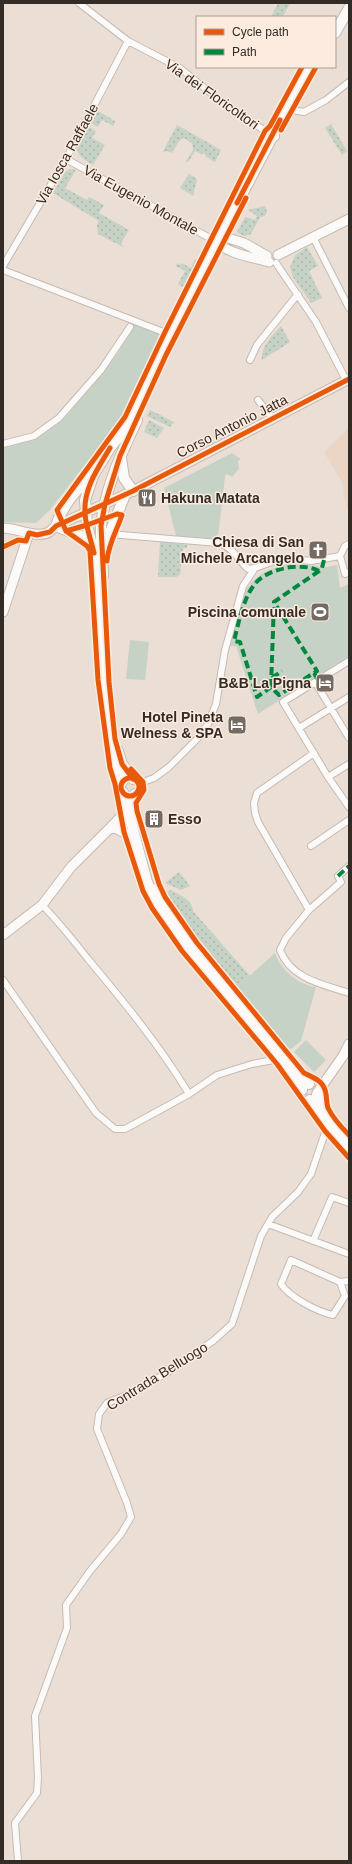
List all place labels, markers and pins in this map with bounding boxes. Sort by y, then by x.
restaurant icon: Hakuna Matata [136,487,158,509]
place label: Hakuna Matata [161,490,260,506]
place label: Chiesa di San Michele Arcangelo [181,534,304,566]
church icon: Chiesa di San Michele Arcangelo [307,539,329,561]
sports icon: Piscina comunale [309,601,331,623]
place label: Piscina comunale [188,604,306,620]
hotel icon: B&B La Pigna [314,672,336,694]
place label: B&B La Pigna [218,675,311,691]
place label: Hotel Pineta Welness & SPA [121,709,223,741]
hotel icon: Hotel Pineta Welness & SPA [226,714,248,736]
building icon: Esso [143,808,165,830]
place label: Esso [168,811,201,827]

